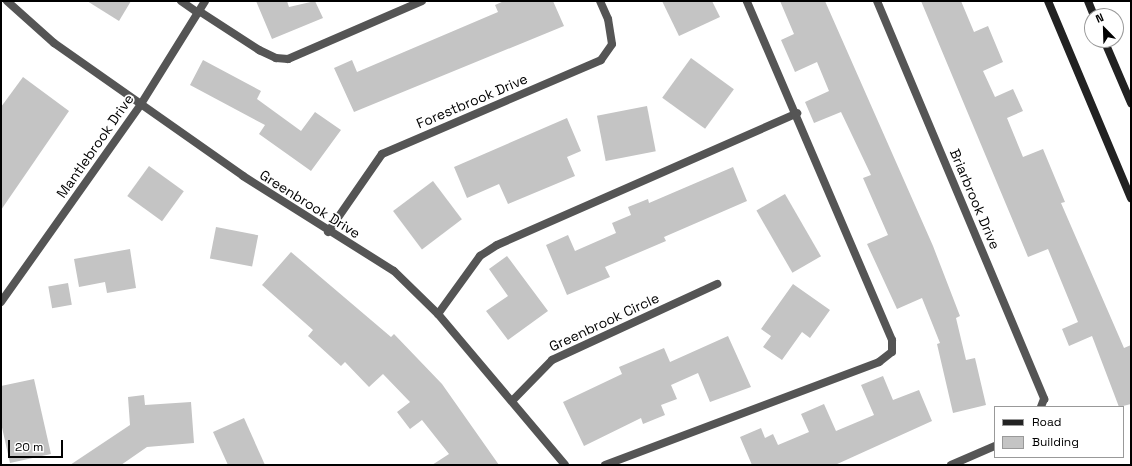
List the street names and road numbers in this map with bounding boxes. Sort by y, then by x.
street label: Forestbrook Drive [414,70,530,132]
street label: Mantlebrook Drive [53,91,137,201]
street label: Briarbrook Drive [946,146,1004,252]
street label: Greenbrook Drive [257,166,363,242]
street label: Greenbrook Circle [546,289,662,355]

